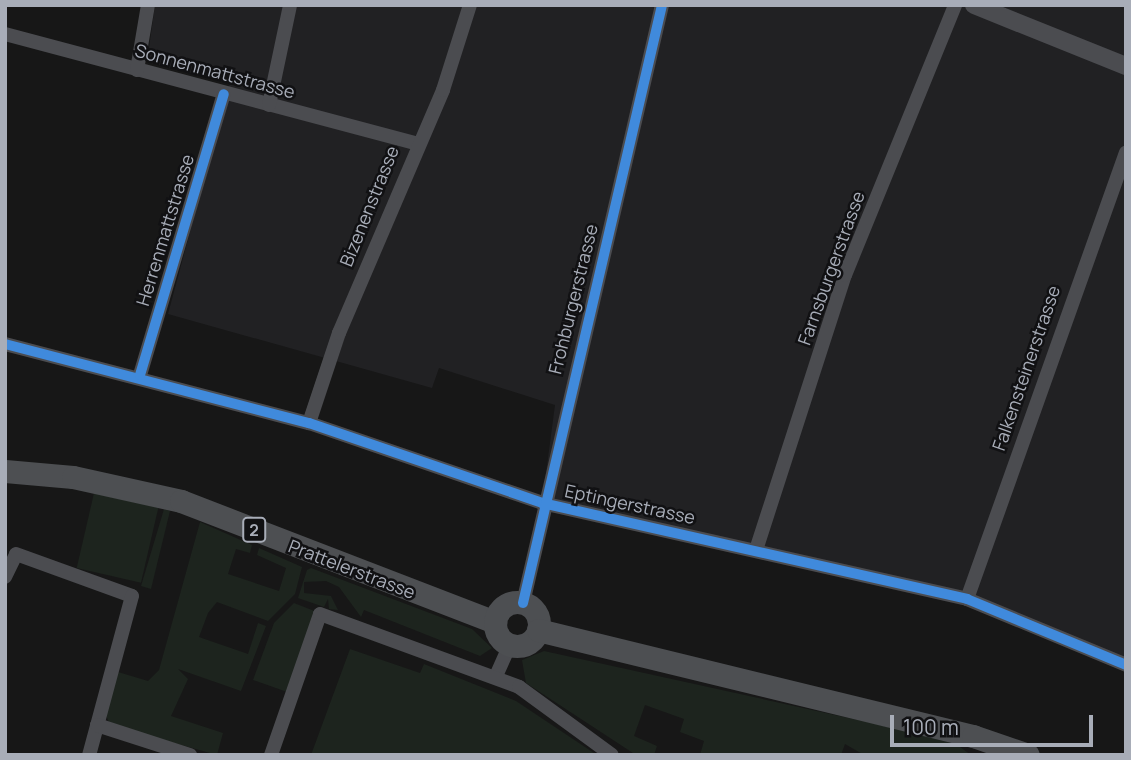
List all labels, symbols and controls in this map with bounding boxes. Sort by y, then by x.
street label: Sonnenmattstrasse [133,39,297,103]
street label: Bizenenstrasse [335,143,403,269]
street label: Herrenmattstrasse [132,152,198,308]
street label: Farnsburgerstrasse [793,188,869,348]
street label: Frohburgerstrasse [544,222,602,376]
street label: Falkensteinerstrasse [988,283,1064,453]
street label: Eptingerstrasse [563,480,697,528]
road number: 2 [242,517,266,542]
street label: Prattelerstrasse [286,535,418,603]
scale bar [893,700,1096,744]
text: 100 m [903,713,959,741]

